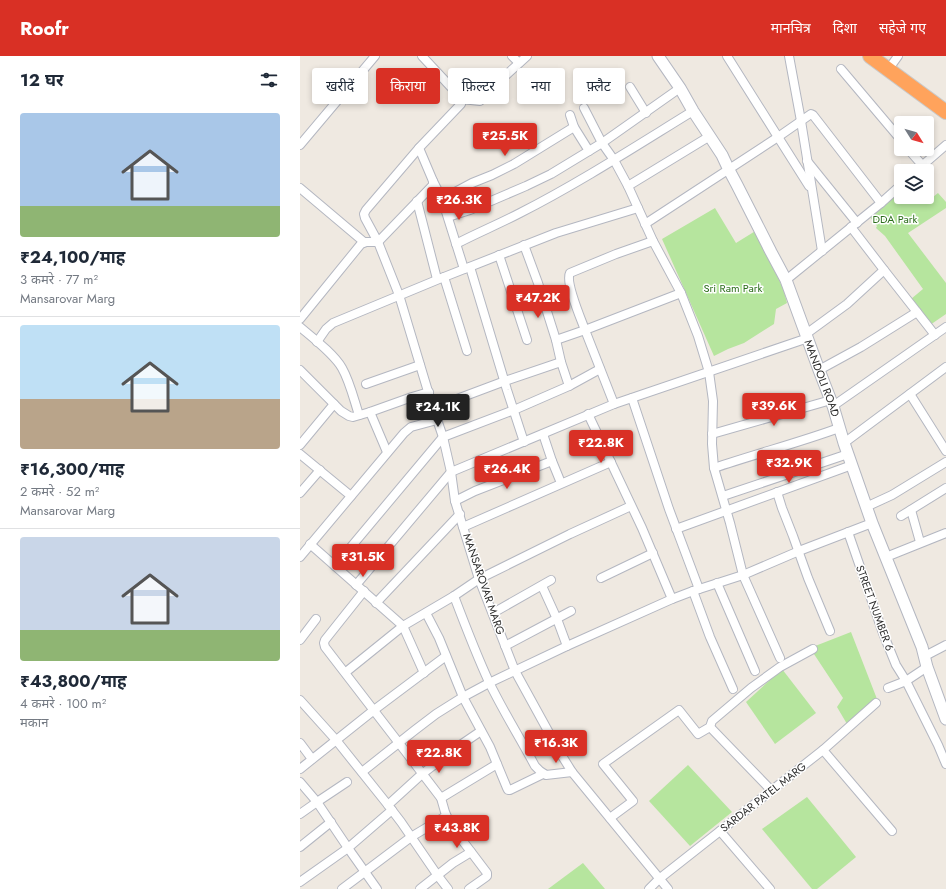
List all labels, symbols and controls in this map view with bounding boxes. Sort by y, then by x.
text: Roofr [20,15,69,42]
text: मानचित्र [771,18,811,38]
text: दिशा [833,18,857,38]
text: सहेजे गए [879,18,926,38]
text: 12 घर [20,68,63,92]
chip: खरीदें [312,68,368,104]
chip: किराया [376,68,440,104]
chip: फ़िल्टर [448,68,509,104]
chip: नया [517,68,565,104]
chip: फ़्लैट [573,68,625,104]
icon: filters [258,69,280,91]
north arrow [894,116,934,156]
map controls [894,116,934,204]
pin: ₹25.5K [472,123,538,157]
text: ₹25.5K [482,126,528,145]
icon: home [114,139,186,211]
button: layers [894,164,934,204]
pin: ₹26.3K [426,187,492,221]
text: ₹26.3K [436,190,482,209]
park label: DDA Park [873,211,918,227]
text: ₹24,100/माह [20,245,125,269]
text: 3 कमरे · 77 m² [20,270,98,289]
park label: Sri Ram Park [704,280,763,296]
pin: ₹47.2K [505,285,571,319]
text: ₹47.2K [516,288,560,307]
text: Mansarovar Marg [20,289,115,308]
street label: MANDOLI ROAD [801,337,844,419]
icon: home [114,351,186,423]
pin: ₹39.6K [741,393,807,427]
pin: ₹24.1K [405,394,471,428]
text: ₹39.6K [751,396,797,415]
text: ₹24.1K [416,397,460,416]
pin: ₹22.8K [568,430,634,464]
text: ₹22.8K [578,433,624,452]
pin: ₹32.9K [756,450,822,484]
text: ₹32.9K [766,453,812,472]
pin: ₹26.4K [474,456,540,490]
text: ₹16,300/माह [20,457,124,481]
text: ₹26.4K [483,459,531,478]
text: 2 कमरे · 52 m² [20,482,99,501]
text: Mansarovar Marg [20,501,115,520]
street label: MANSAROVAR MARG [459,531,509,637]
pin: ₹31.5K [330,544,396,578]
text: ₹31.5K [341,547,385,566]
icon: home [114,563,186,635]
street label: STREET NUMBER 6 [852,563,898,653]
text: ₹43,800/माह [20,669,127,693]
text: 4 कमरे · 100 m² [20,694,106,713]
text: मकान [20,713,48,732]
pin: ₹16.3K [523,730,589,764]
text: ₹16.3K [534,733,578,752]
pin: ₹22.8K [406,740,472,774]
text: ₹22.8K [416,743,462,762]
street label: SARDAR PATEL MARG [717,758,810,836]
pin: ₹43.8K [424,815,490,849]
text: ₹43.8K [434,818,480,837]

